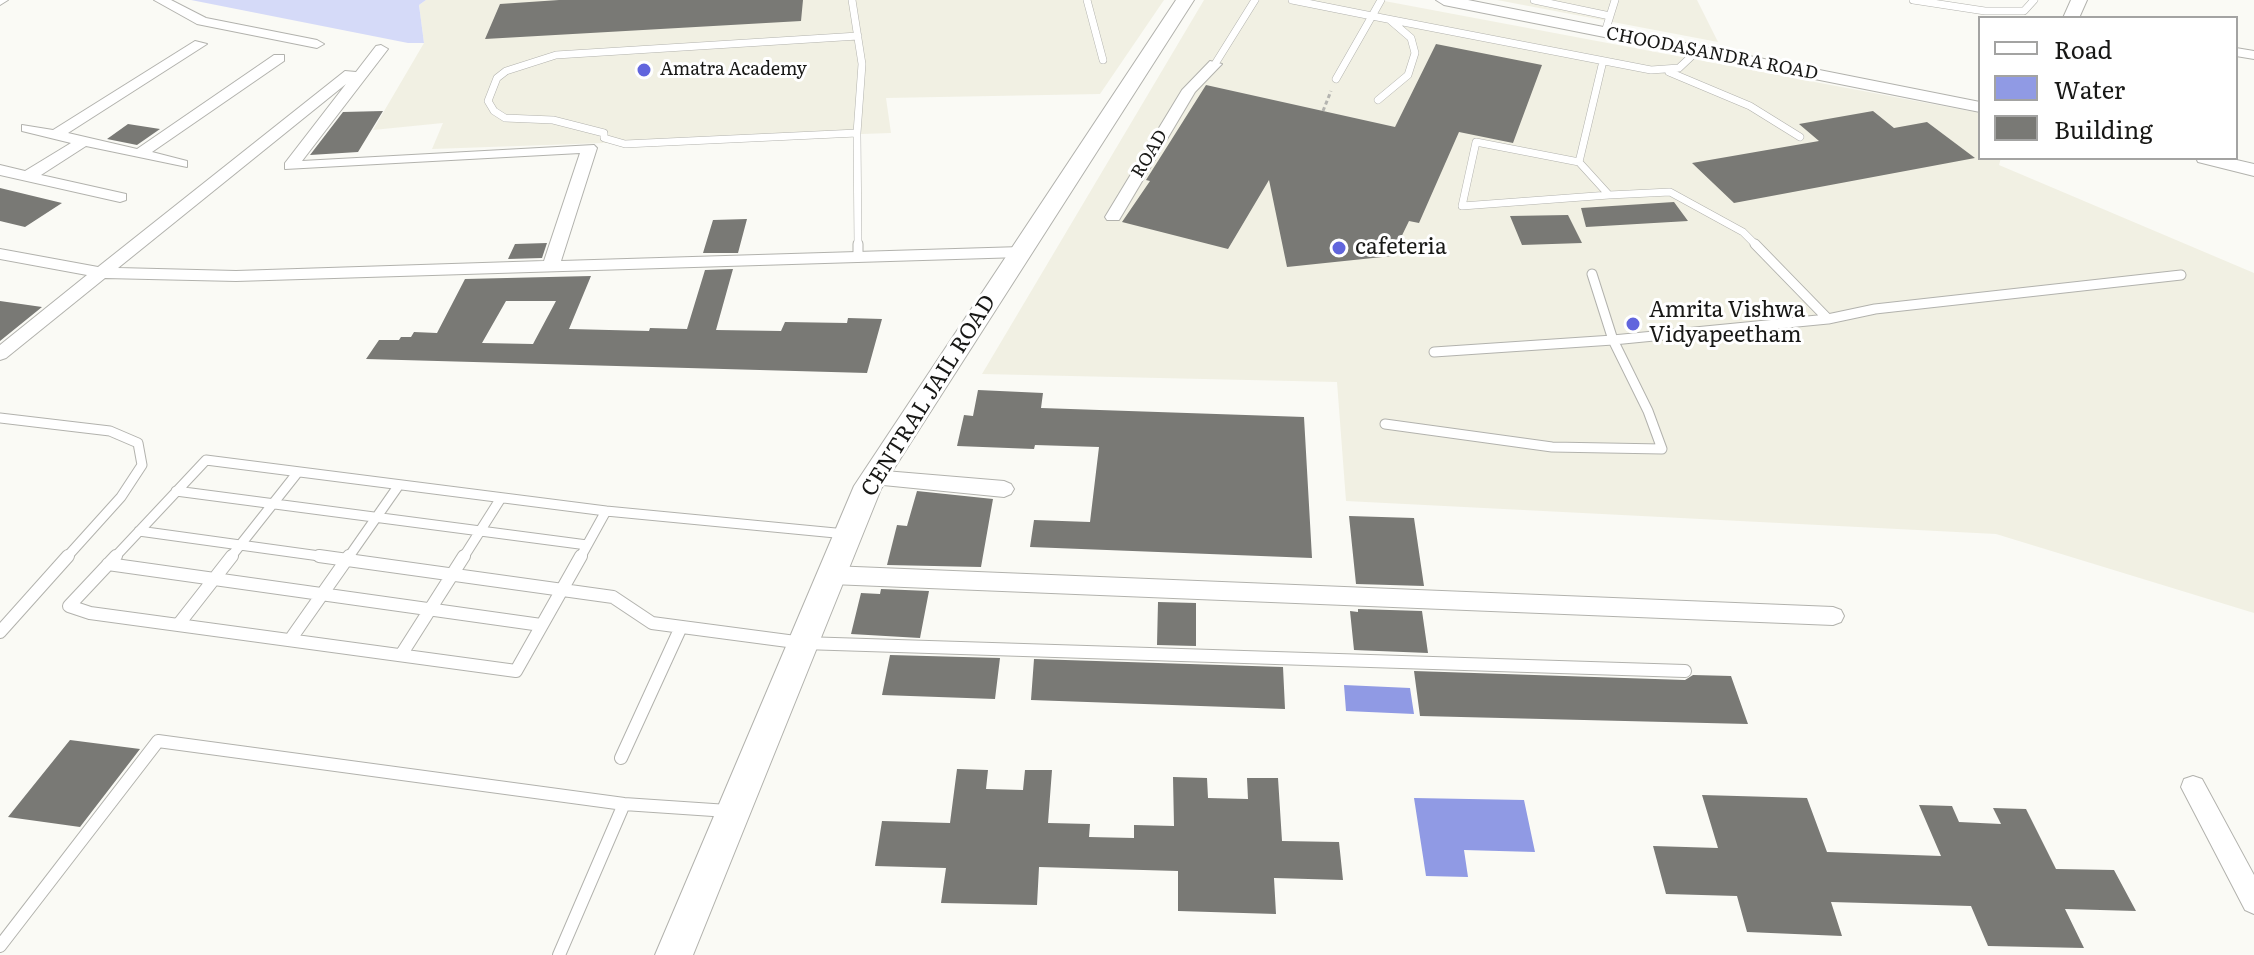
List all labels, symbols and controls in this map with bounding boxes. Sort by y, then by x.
legend [1978,16,2238,160]
street label: CHOODASANDRA ROAD [1604,23,1820,85]
text: Road [2054,31,2112,66]
place label: Amatra Academy [660,59,807,81]
marker: Amatra Academy [635,61,653,79]
text: Water [2054,71,2125,106]
text: Building [2054,111,2153,146]
street label: ROAD [1127,126,1173,182]
place label: cafeteria [1355,235,1447,261]
marker: cafeteria [1330,239,1348,257]
street label: CENTRAL JAIL ROAD [856,290,1002,502]
place label: Amrita Vishwa Vidyapeetham [1649,298,1805,350]
marker: Amrita Vishwa Vidyapeetham [1624,315,1642,333]

